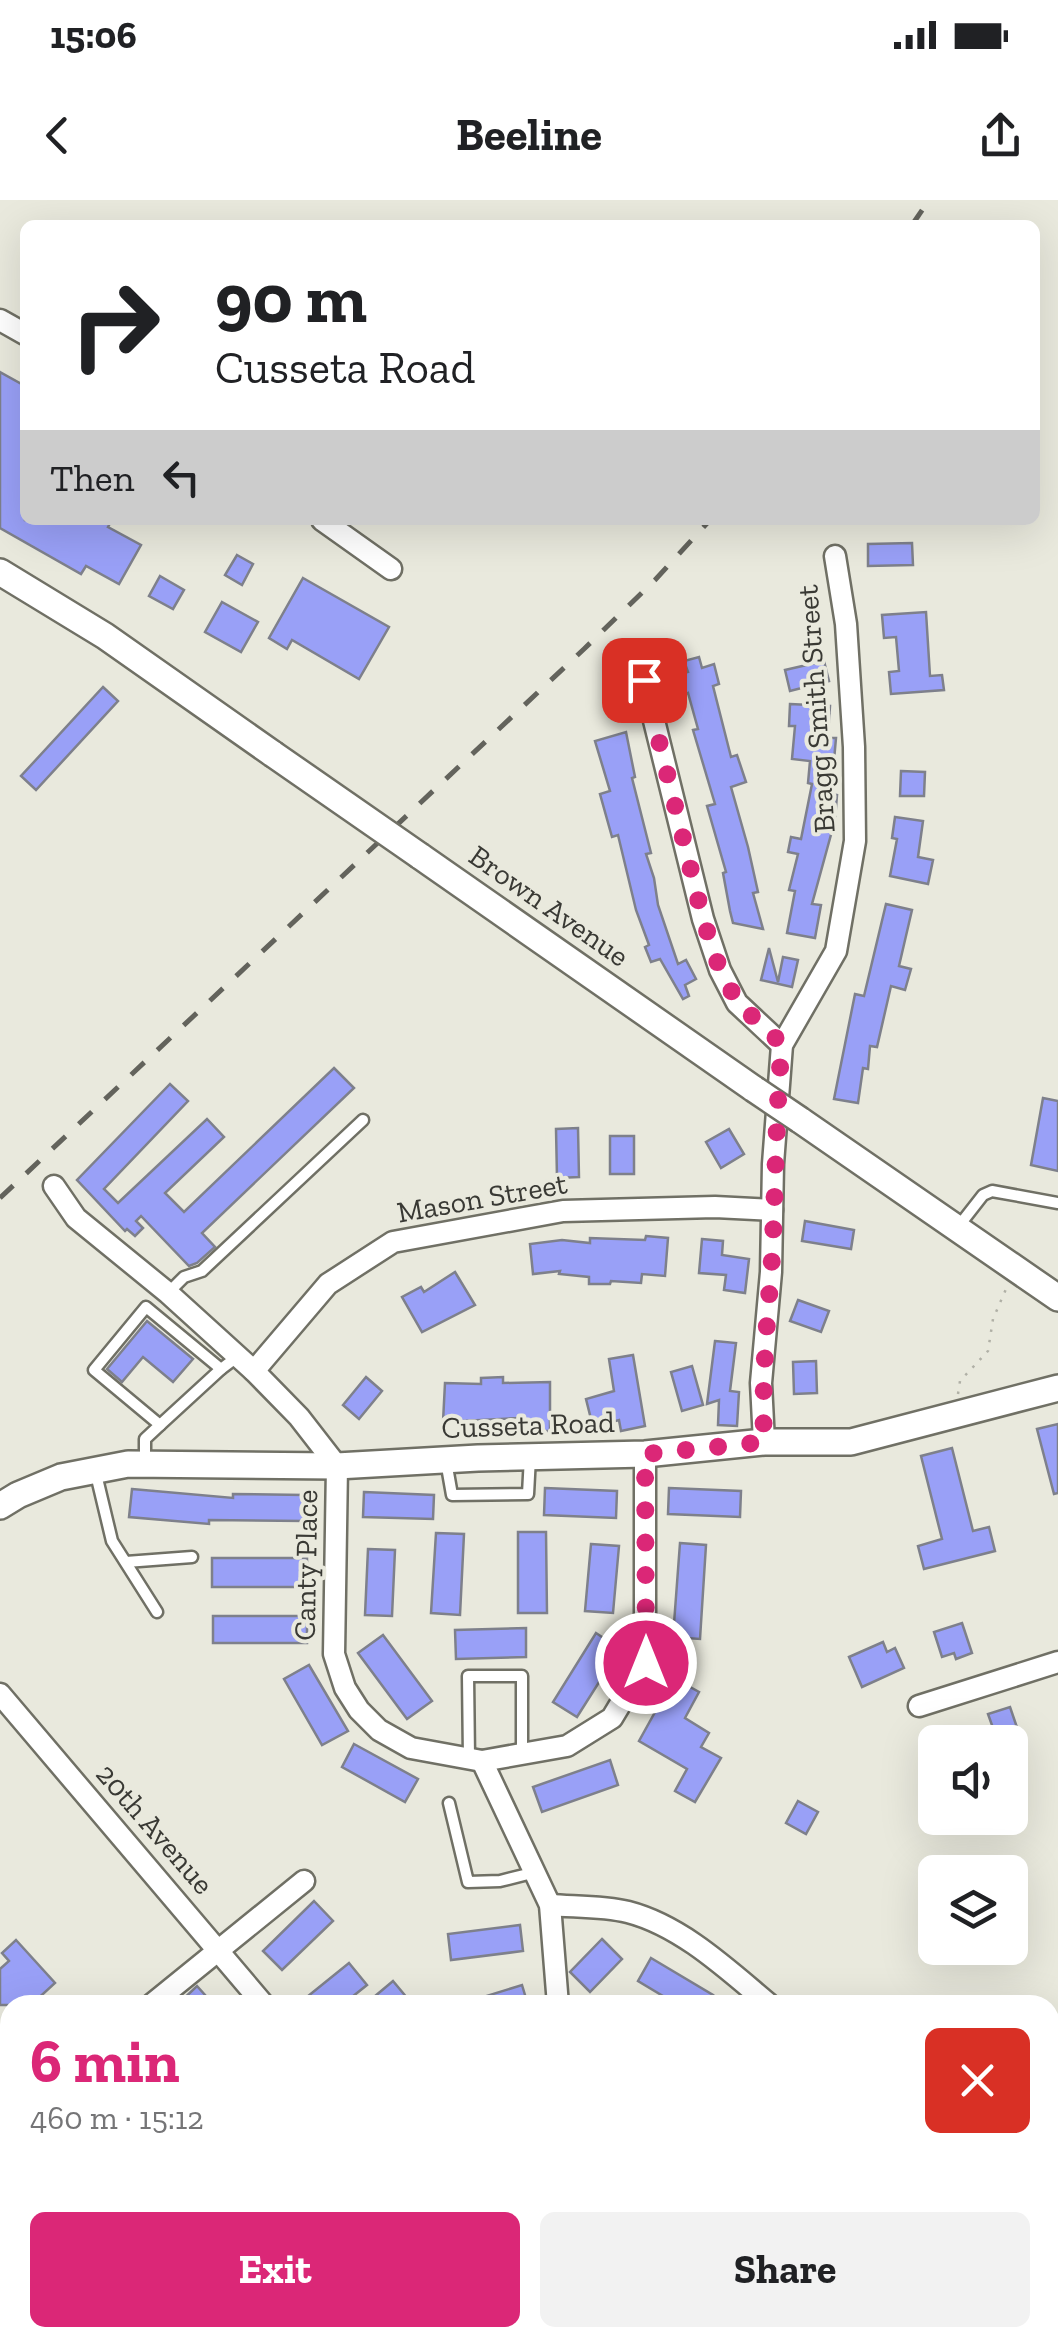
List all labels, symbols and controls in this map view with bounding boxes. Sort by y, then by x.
text: 15:06 [50,12,137,58]
icon: back [30,108,85,163]
text: Beeline [456,108,602,162]
icon: share [973,108,1028,163]
text: 90 m [215,256,367,340]
icon: right [50,260,180,390]
text: Cusseta Road [215,341,475,395]
icon: left [154,450,209,505]
text: Then [50,455,134,501]
street label: Bragg Smith Street [789,584,843,834]
pin [602,638,687,723]
icon: arrive [617,653,672,708]
street label: Brown Avenue [462,838,636,974]
street label: Mason Street [394,1165,570,1231]
street label: Cusseta Road [441,1404,616,1446]
street label: Canty Place [287,1489,325,1641]
position arrow [594,1611,698,1715]
map controls [918,1725,1028,1965]
button: sound [918,1725,1028,1835]
street label: 20th Avenue [88,1756,222,1902]
button: layers [918,1855,1028,1965]
text: 6 min [30,2025,179,2097]
button: close [925,2028,1030,2133]
text: 460 m · 15:12 [30,2099,204,2137]
button: Exit [30,2212,520,2327]
button: Share [540,2212,1030,2327]

